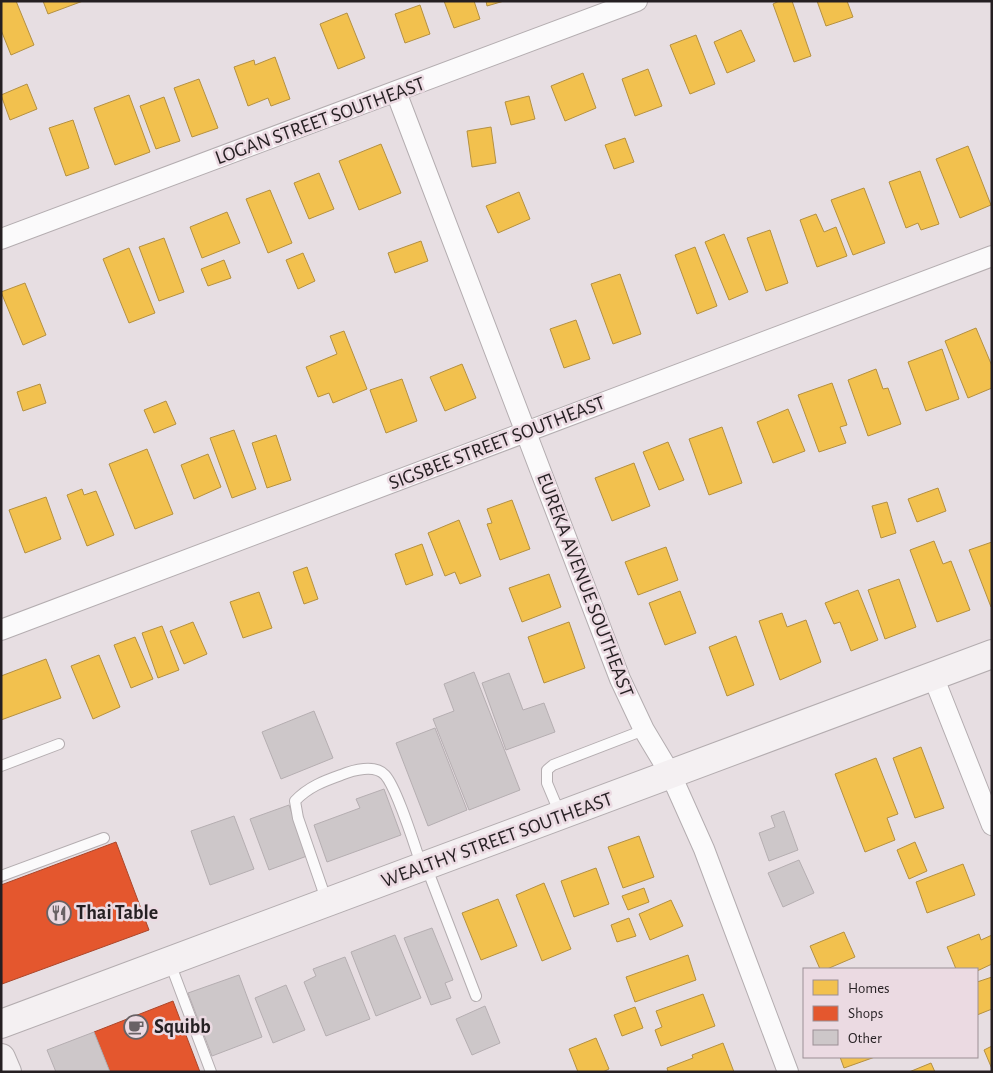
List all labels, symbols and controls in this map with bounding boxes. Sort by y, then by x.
street label: LOGAN STREET SOUTHEAST [212,74,428,168]
street label: SIGSBEE STREET SOUTHEAST [386,392,608,494]
street label: EUREKA AVENUE SOUTHEAST [533,470,637,700]
street label: WEALTHY STREET SOUTHEAST [379,789,615,891]
restaurant icon: Thai Table [46,900,72,926]
place label: Thai Table [76,903,158,923]
legend [803,968,978,1058]
text: Homes [848,981,890,996]
text: Shops [848,1006,883,1021]
cafe icon: Squibb [123,1014,149,1040]
place label: Squibb [154,1017,211,1037]
text: Other [848,1031,882,1046]

